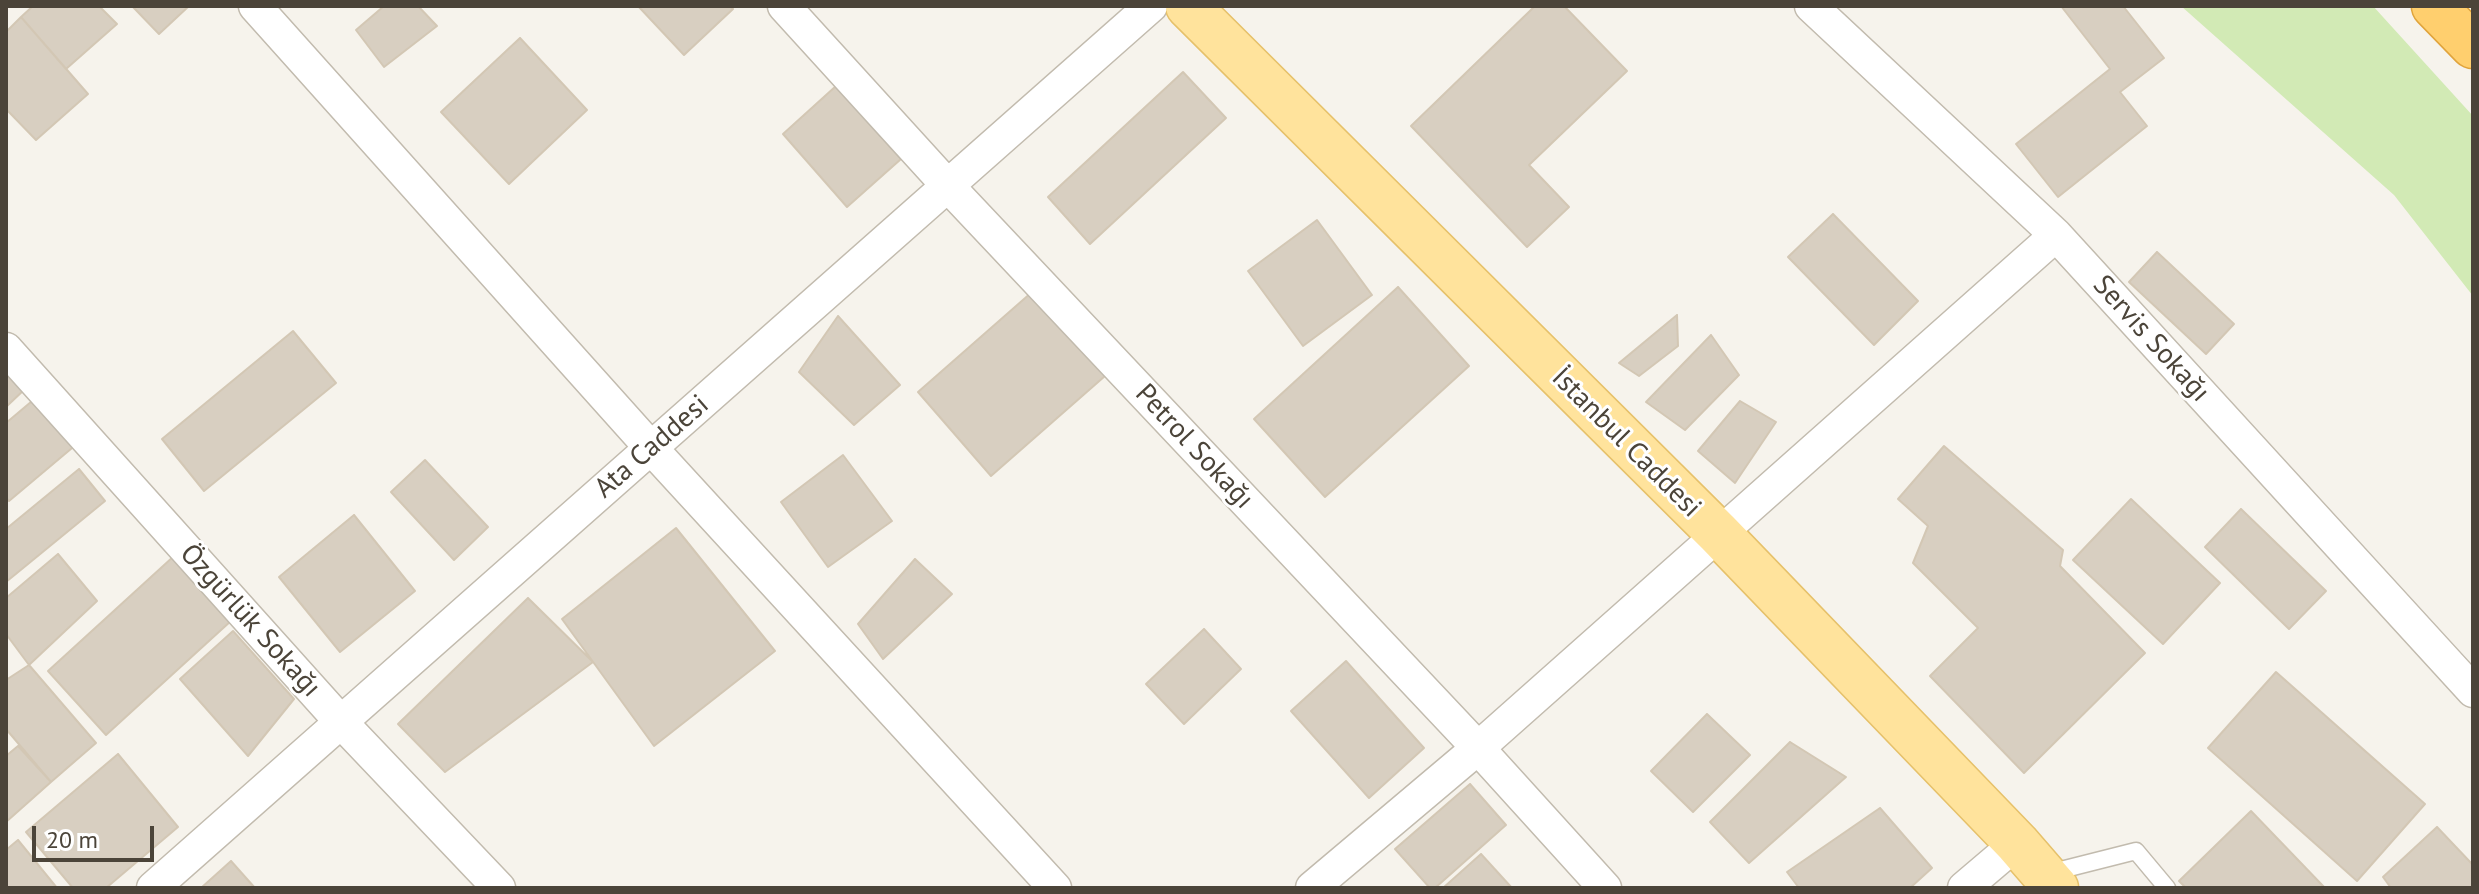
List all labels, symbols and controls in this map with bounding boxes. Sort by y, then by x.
street label: Servis Sokağı [2085,269,2217,409]
street label: İstanbul Caddesi [1544,361,1708,525]
street label: Petrol Sokağı [1128,378,1260,516]
street label: Ata Caddesi [588,388,716,506]
street label: Özgürlük Sokağı [173,538,327,704]
scale bar [36,810,158,860]
text: 20 m [46,824,98,855]

